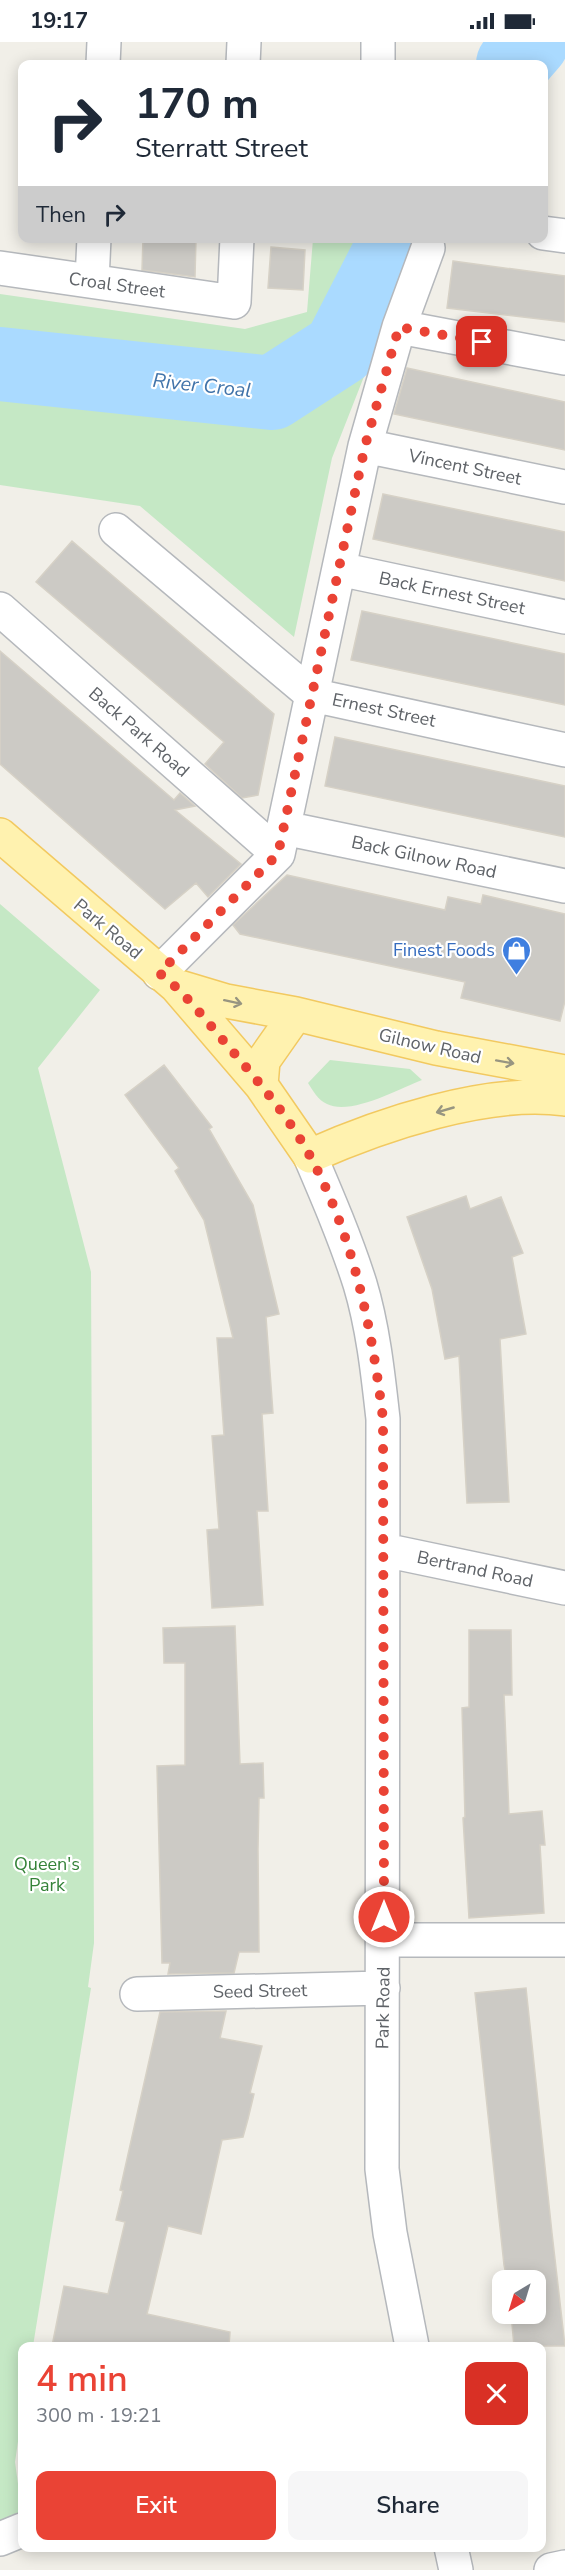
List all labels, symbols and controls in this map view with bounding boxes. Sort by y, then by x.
text: 19:17 [30,6,88,36]
text: 170 m [135,76,259,133]
icon: right [36,84,114,162]
text: Sterratt Street [135,130,308,167]
icon: right [98,198,131,231]
text: Then [36,200,86,230]
street label: Croal Street [67,266,167,304]
pin [456,316,507,367]
icon: arrive [465,325,498,358]
water label: River Croal [151,367,253,404]
street label: Vincent Street [405,443,524,491]
street label: Back Ernest Street [377,566,528,620]
street label: Back Park Road [84,682,194,782]
street label: Ernest Street [330,687,439,733]
street label: Back Gilnow Road [349,830,499,884]
street label: Park Road [69,893,147,965]
shop icon: Finest Foods [500,934,532,976]
place label: Finest Foods [393,938,495,962]
one-way arrow [223,997,242,1008]
street label: Gilnow Road [376,1023,484,1069]
one-way arrow [495,1057,515,1068]
one-way arrow [436,1105,455,1117]
street label: Bertrand Road [415,1545,535,1593]
park label: Queen's Park [14,1852,80,1897]
position arrow [352,1885,416,1949]
street label: Park Road [370,1967,396,2049]
street label: Seed Street [213,1978,308,2004]
north arrow [492,2270,546,2324]
map controls [492,2270,546,2324]
text: 4 min [36,2355,128,2404]
button: close [465,2362,528,2425]
text: 300 m · 19:21 [36,2402,162,2429]
button: Exit [36,2471,276,2540]
button: Share [288,2471,528,2540]

